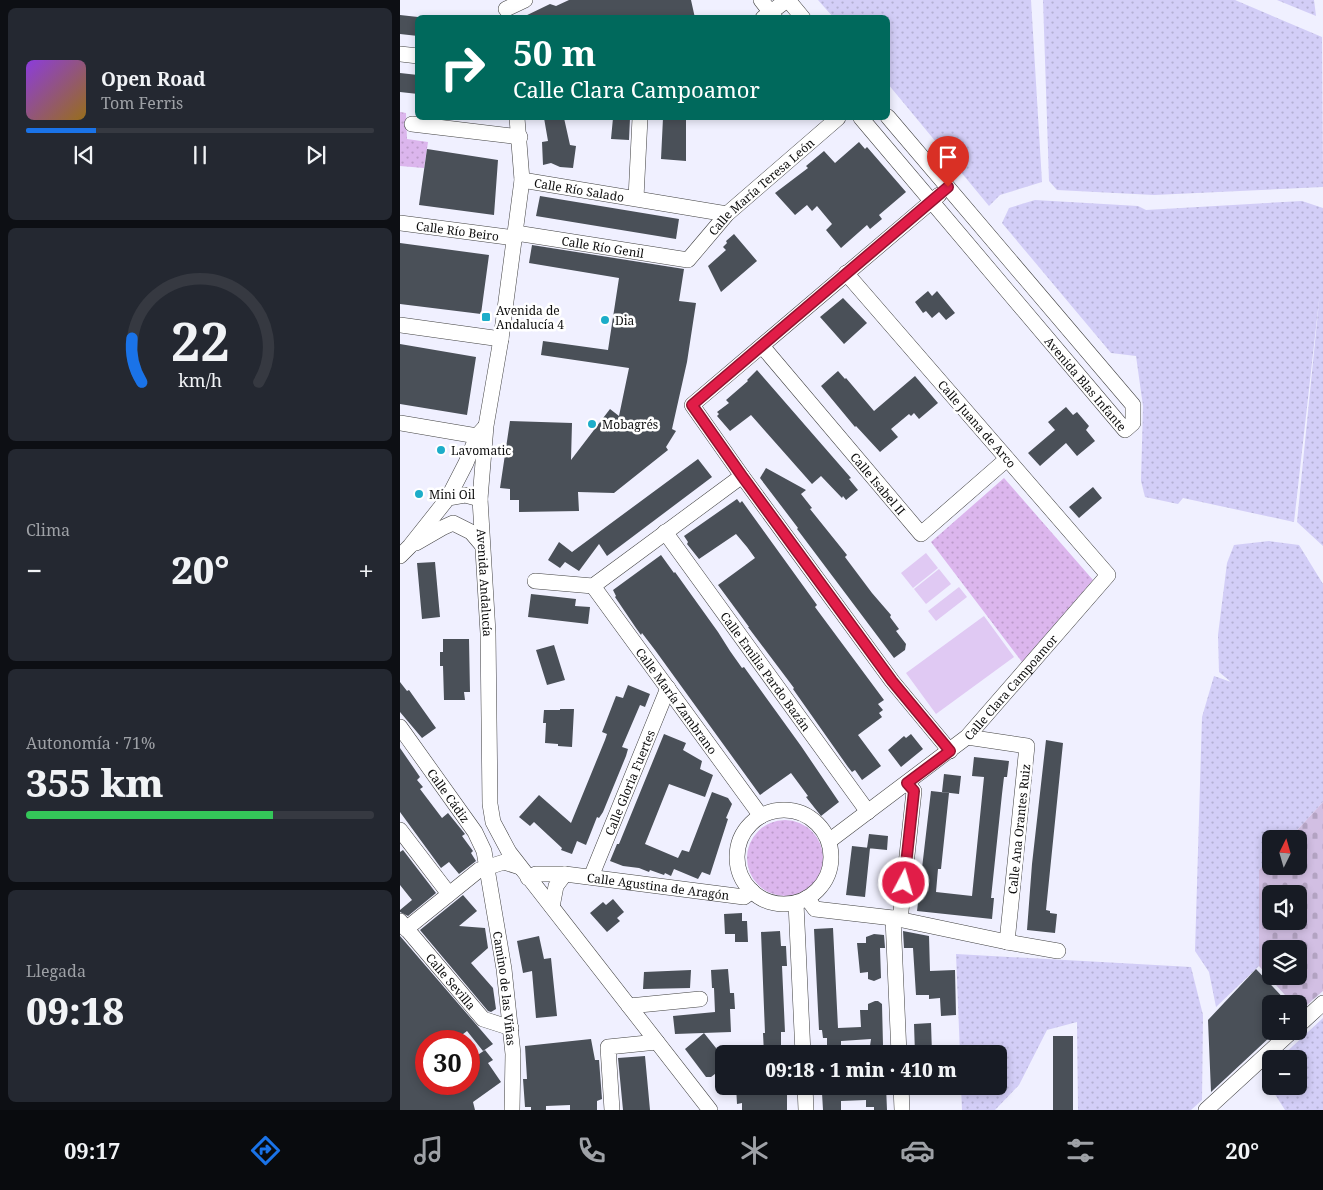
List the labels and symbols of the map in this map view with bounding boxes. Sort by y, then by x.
street label: Calle María Teresa León [704,134,818,239]
pin [927,136,969,187]
street label: Calle Río Salado [533,174,626,205]
street label: Calle Río Beiro [415,217,500,244]
street label: Calle Río Genil [560,232,646,262]
place label: Avenida de Andalucía 4 [496,302,564,333]
marker: Avenida de Andalucía 4 [480,311,492,323]
place label: Dia [615,312,635,329]
marker: Dia [599,314,611,326]
street label: Avenida Blas Infante [1041,333,1131,434]
street label: Calle Juana de Arco [934,376,1020,472]
place label: Mobagrés [602,416,658,433]
marker: Mobagrés [586,418,598,430]
place label: Lavomatic [451,442,511,459]
marker: Lavomatic [435,444,447,456]
street label: Calle Isabel II [847,448,910,518]
place label: Mini Oil [429,486,476,503]
marker: Mini Oil [413,488,425,500]
street label: Avenida Andalucía [473,528,497,637]
street label: Calle Emilia Pardo Bazán [717,608,815,735]
street label: Calle Clara Campoamor [960,630,1061,744]
street label: Calle María Zambrano [632,644,721,757]
street label: Calle Gloria Fuertes [600,727,659,838]
street label: Calle Ana Orantes Ruiz [1004,763,1034,895]
street label: Calle Cádiz [424,765,474,826]
north arrow [1262,830,1308,875]
position arrow [877,856,929,908]
street label: Calle Agustina de Aragón [586,868,731,904]
street label: Camino de las Viñas [489,930,521,1046]
street label: Calle Sevilla [422,949,480,1013]
speed limit sign: 30 [415,1030,480,1095]

